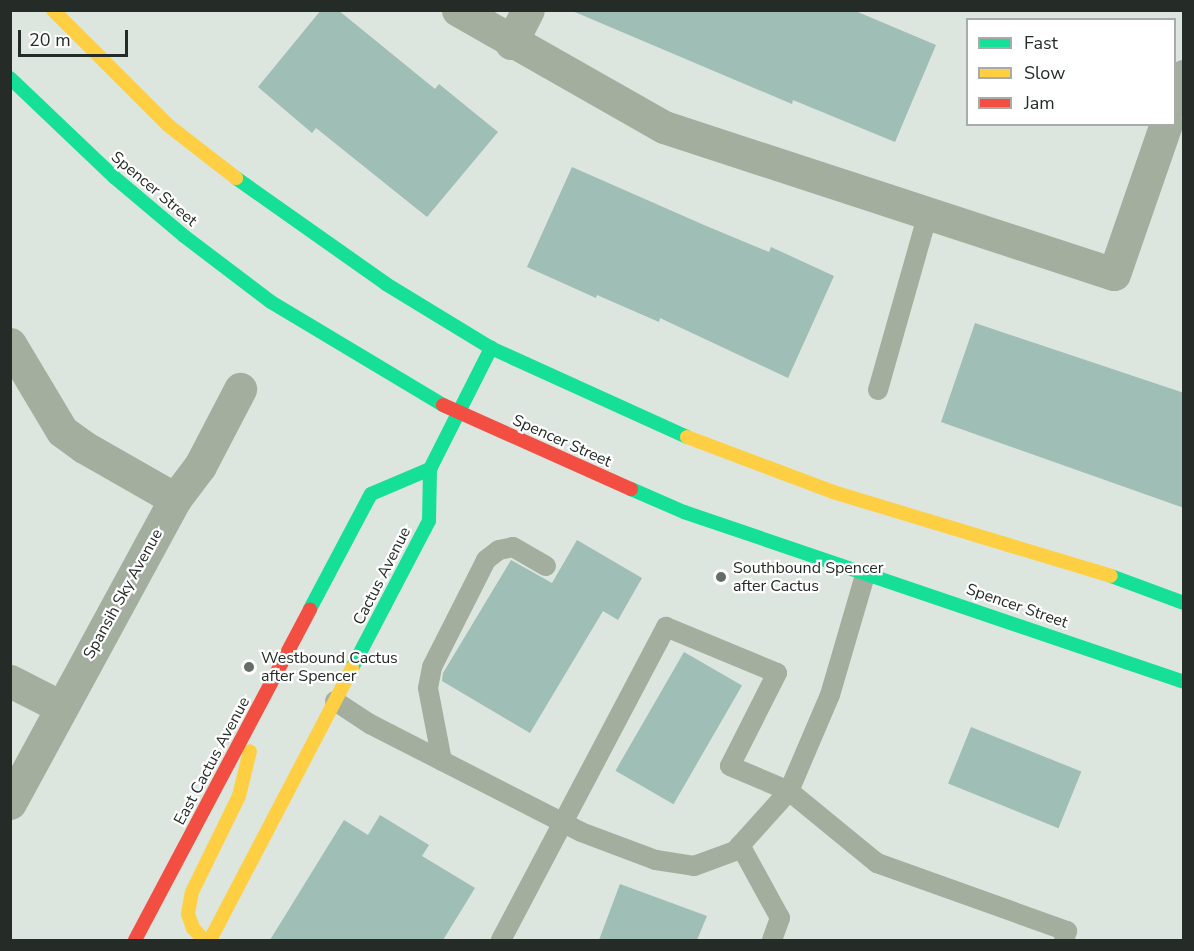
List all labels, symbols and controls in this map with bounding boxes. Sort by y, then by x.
scale bar [21,18,130,56]
legend [966,18,1176,126]
text: 20 m [29,28,71,52]
text: Fast [1024,31,1058,55]
text: Slow [1024,61,1065,85]
text: Jam [1024,91,1055,115]
street label: Spencer Street [107,148,201,230]
street label: Spencer Street [510,411,614,471]
street label: Cactus Avenue [349,524,415,628]
street label: Spansih Sky Avenue [79,526,167,662]
place label: Southbound Spencer after Cactus [733,558,883,596]
marker: Southbound Spencer after Cactus [714,570,728,584]
street label: Spencer Street [964,580,1070,632]
place label: Westbound Cactus after Spencer [261,648,398,686]
marker: Westbound Cactus after Spencer [242,660,256,674]
street label: East Cactus Avenue [170,694,254,828]

